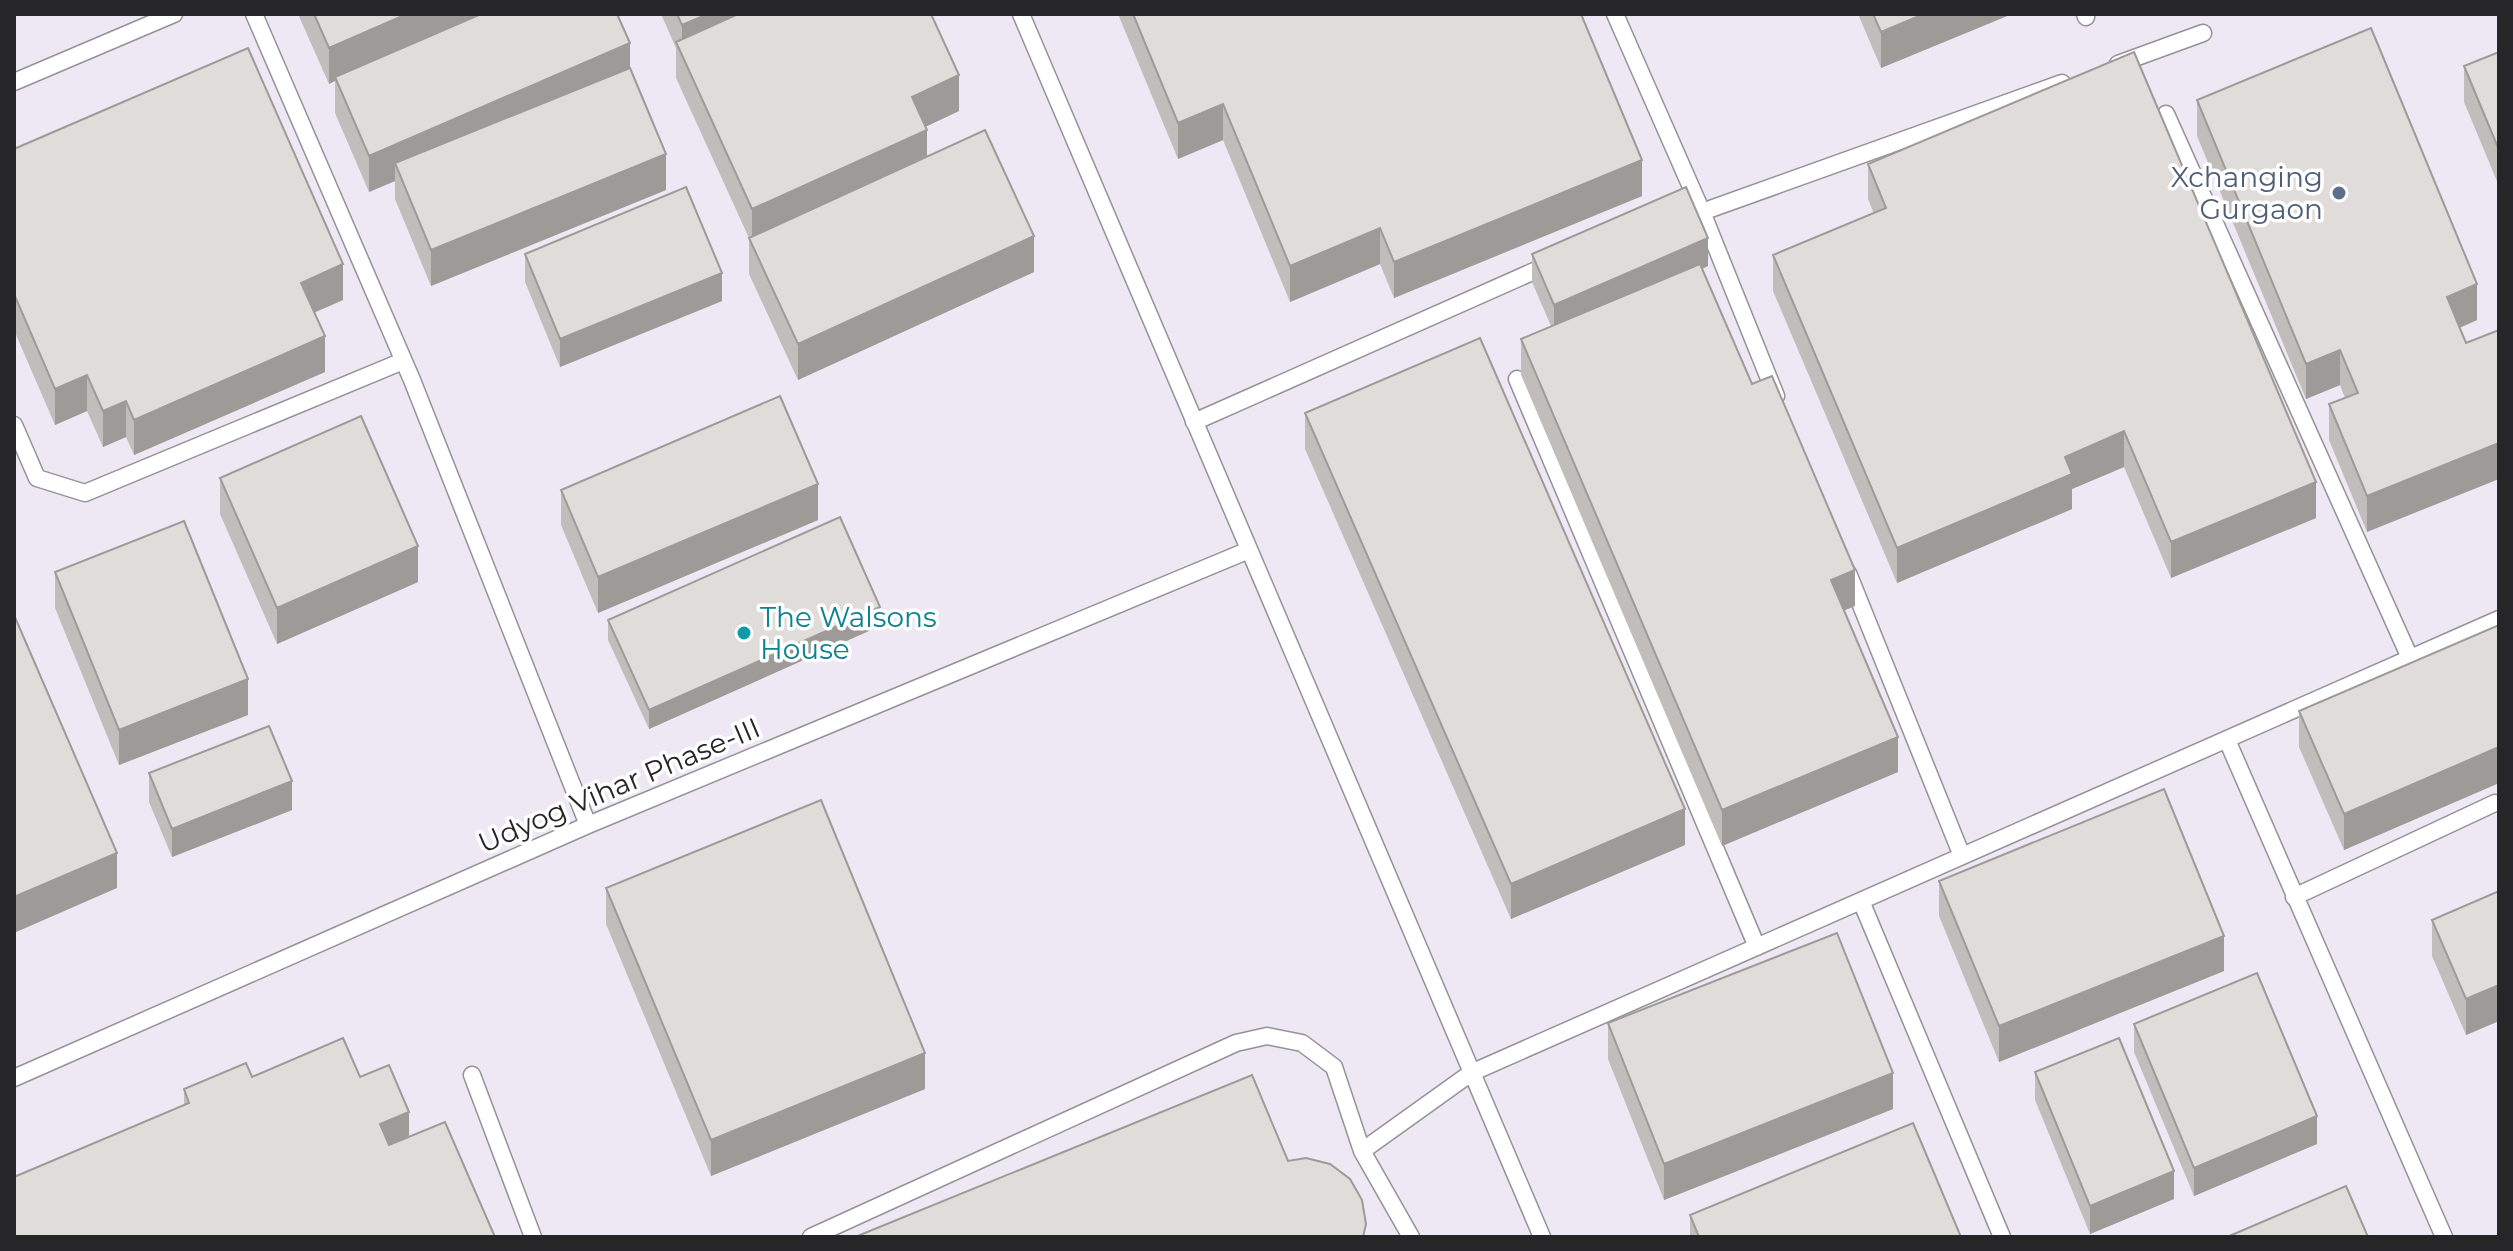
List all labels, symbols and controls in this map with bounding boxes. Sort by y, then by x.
place label: Xchanging Gurgaon [2171,160,2323,226]
marker: Xchanging Gurgaon [2330,184,2348,202]
place label: The Walsons House [760,600,937,666]
marker: The Walsons House [735,624,753,642]
street label: Udyog Vihar Phase-III [473,710,765,860]

